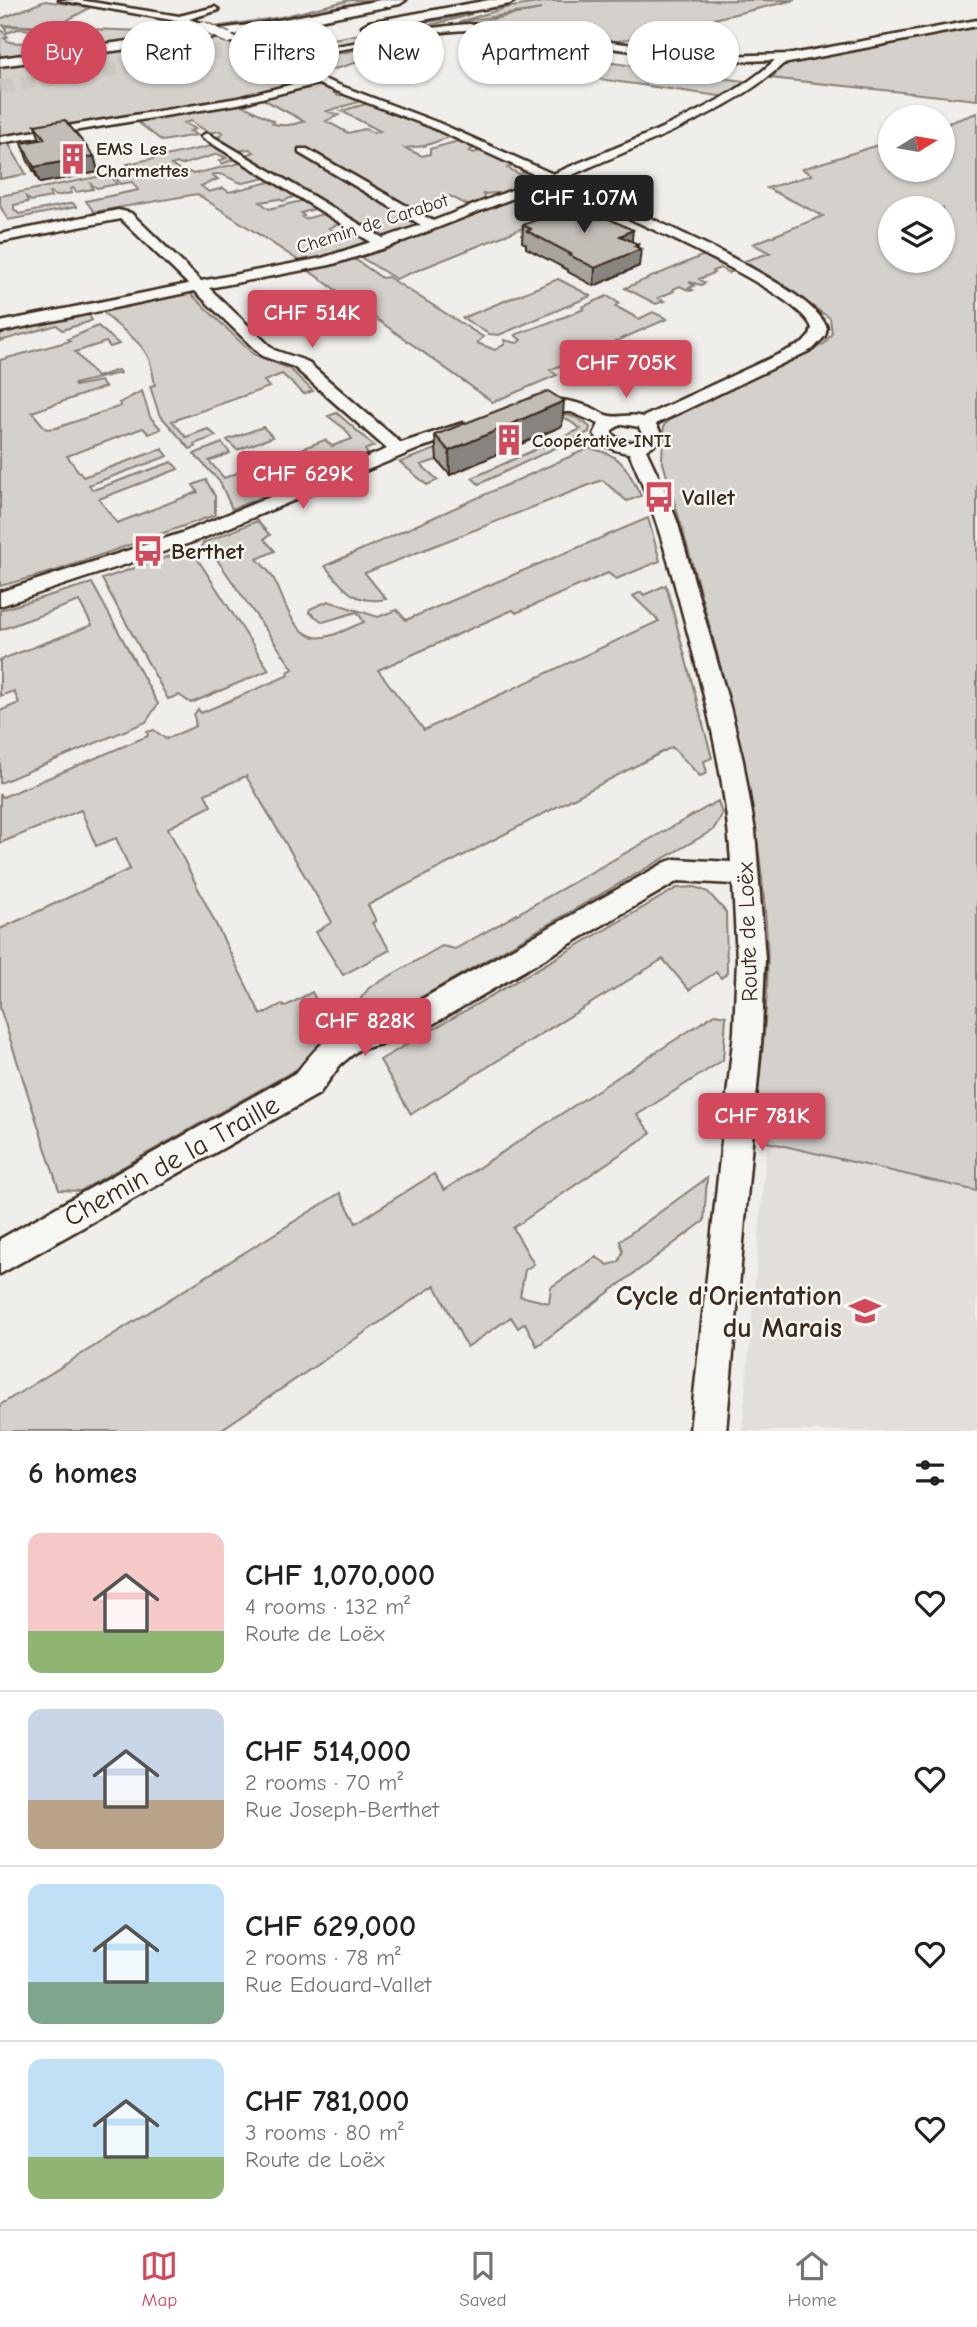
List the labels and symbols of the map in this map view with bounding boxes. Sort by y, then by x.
north arrow [878,105,956,182]
place label: EMS Les Charmettes [96,138,189,182]
building icon: EMS Les Charmettes [56,142,90,176]
pin: CHF 1.07M [504,176,664,235]
street label: Chemin de Carabot [294,189,451,259]
pin: CHF 514K [240,290,384,350]
pin: CHF 705K [554,340,698,400]
building icon: Coopérative INTI [492,423,526,457]
place label: Coopérative INTI [532,430,672,452]
pin: CHF 629K [231,452,375,511]
bus stop icon: Vallet [642,480,676,514]
place label: Vallet [682,484,735,511]
bus stop icon: Berthet [131,534,165,568]
place label: Berthet [171,538,245,565]
street label: Route de Loëx [732,862,763,1002]
pin: CHF 828K [293,998,437,1058]
street label: Chemin de la Traille [58,1088,285,1233]
pin: CHF 781K [690,1094,834,1153]
place label: Cycle d'Orientation du Marais [616,1280,842,1344]
school or university icon: Cycle d'Orientation du Marais [848,1294,882,1328]

